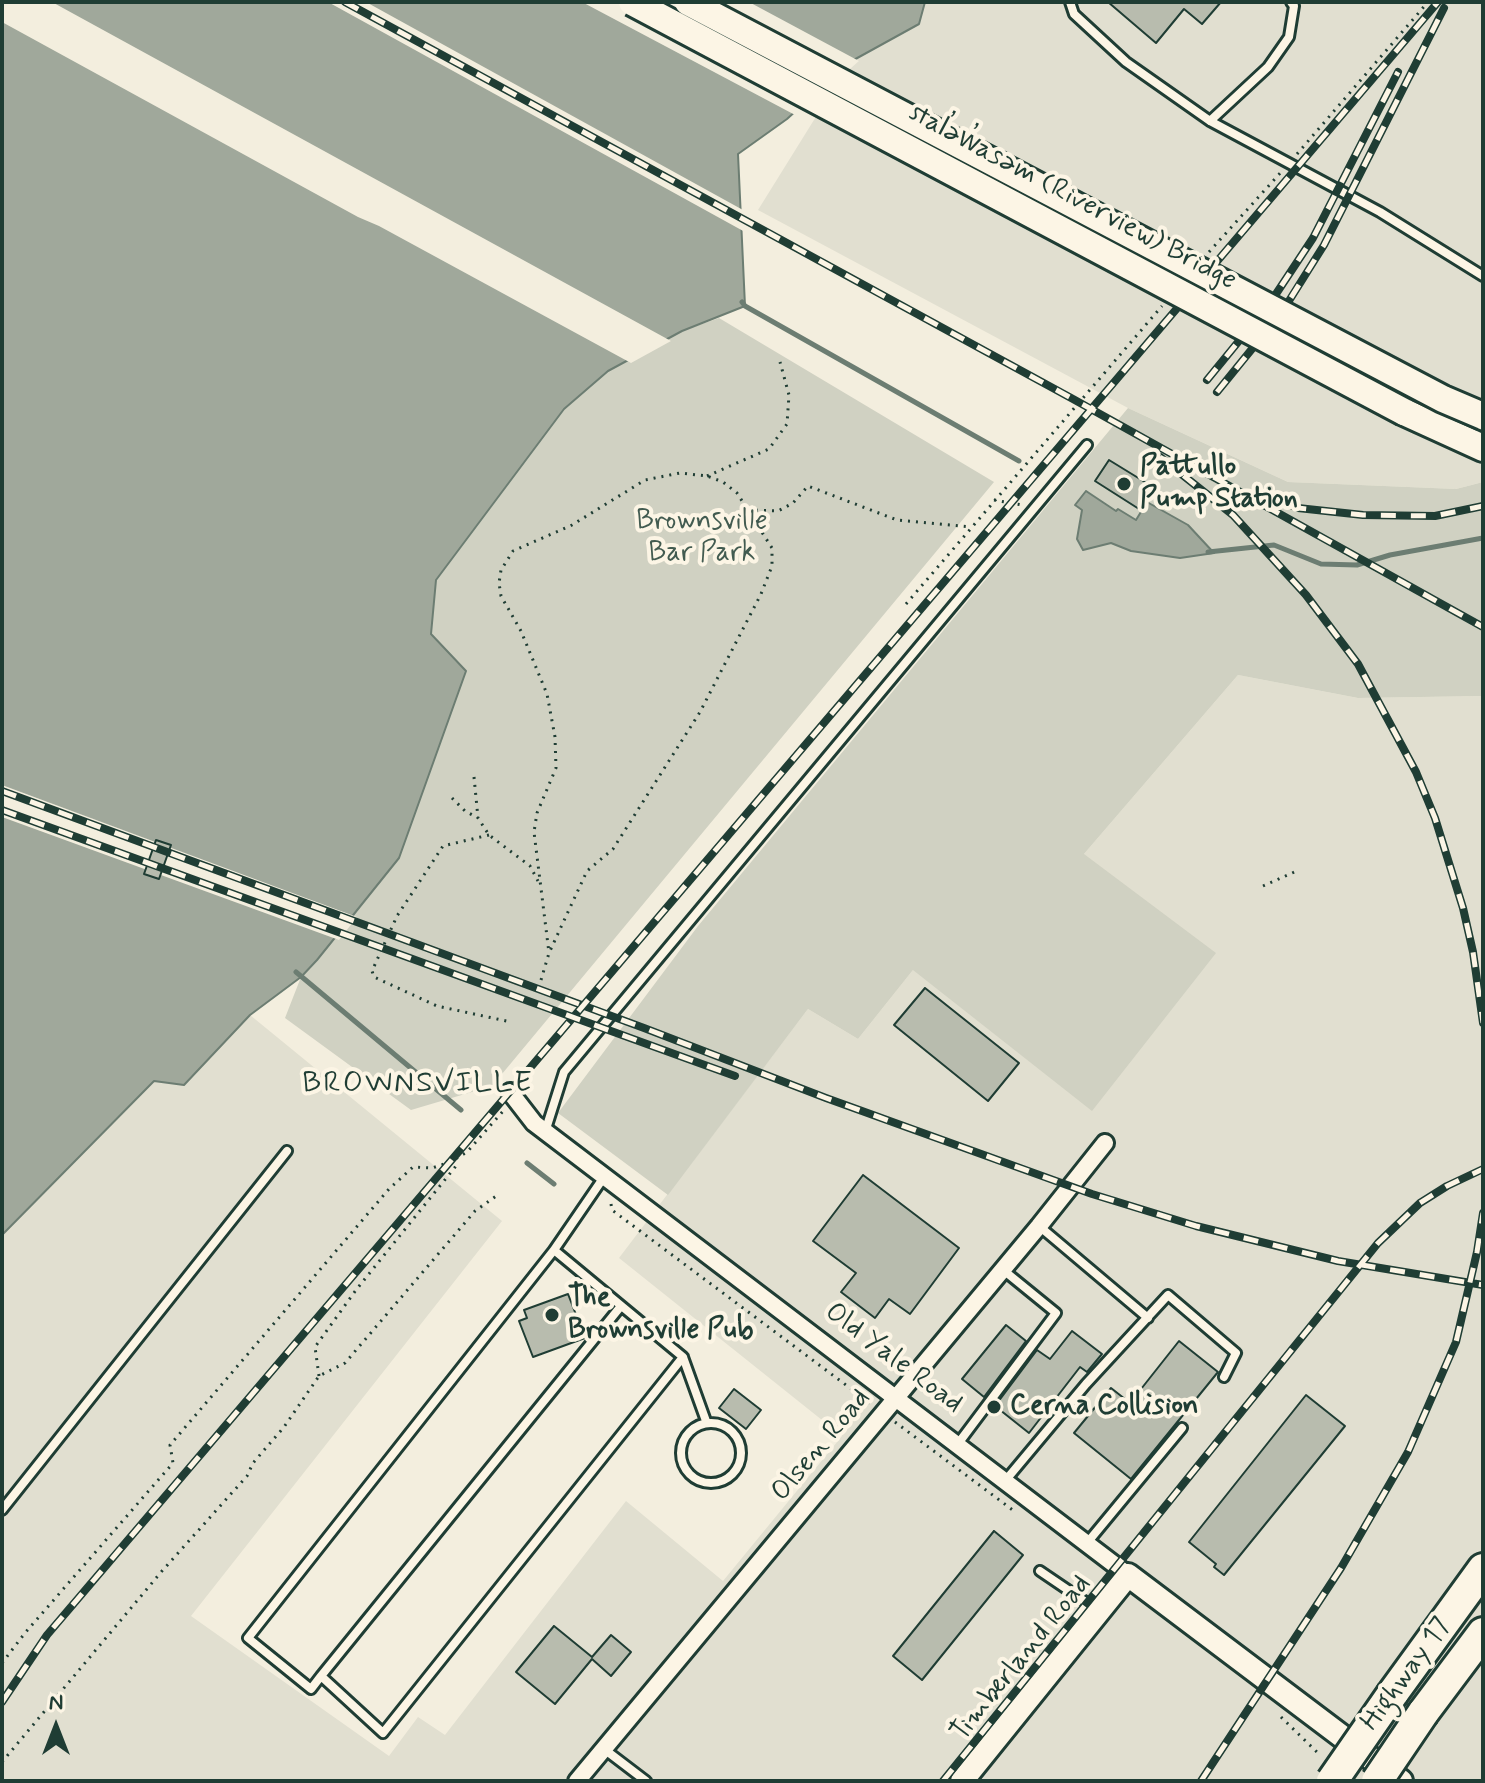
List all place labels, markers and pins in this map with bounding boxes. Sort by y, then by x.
place label: Pattullo Pump Station [1140,451,1298,517]
marker: Pattullo Pump Station [1115,475,1133,493]
place label: The Brownsville Pub [568,1282,753,1348]
marker: The Brownsville Pub [543,1306,561,1324]
place label: Cerna Collision [1010,1390,1199,1424]
marker: Cerna Collision [985,1398,1003,1416]

